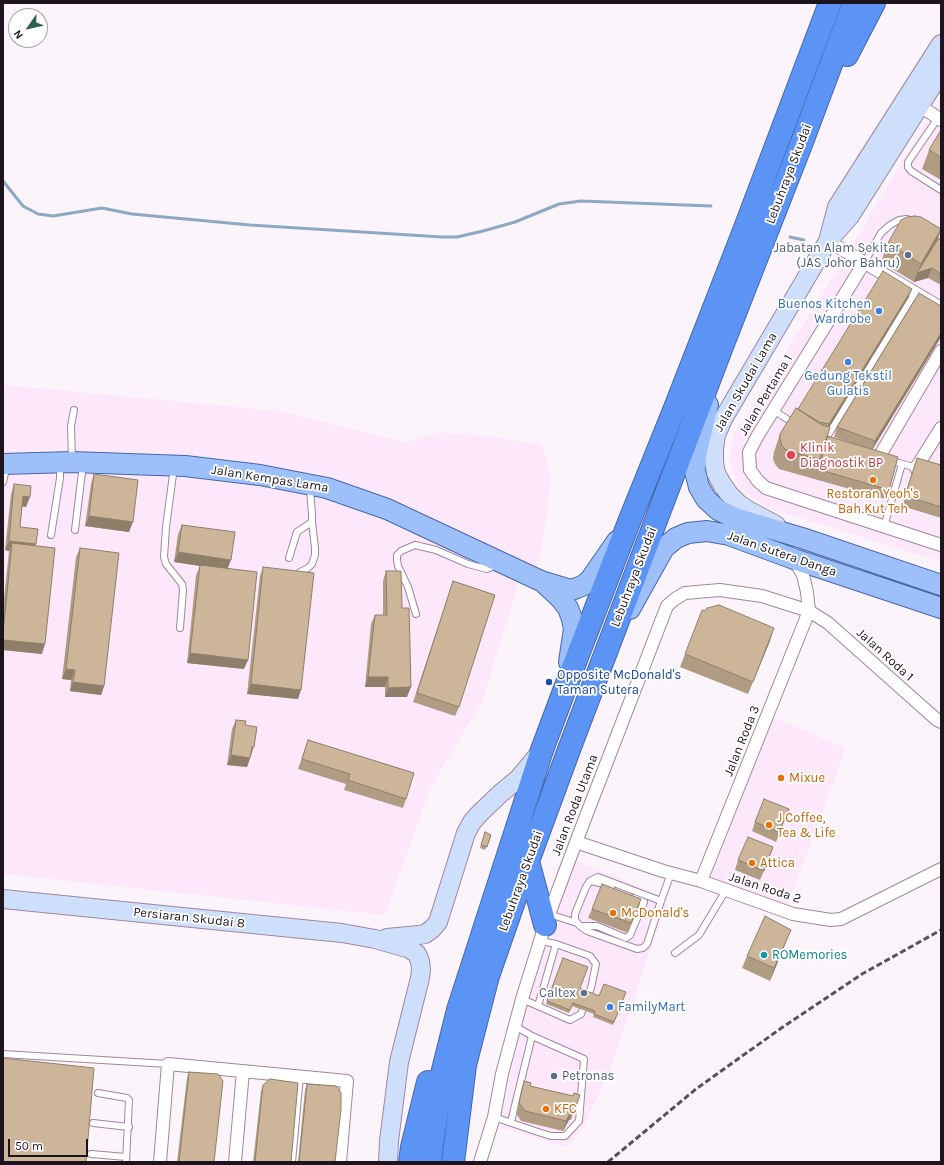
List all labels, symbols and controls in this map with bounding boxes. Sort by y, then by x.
north arrow [8,8,48,48]
text: N [11,28,26,41]
street label: Lebuhraya Skudai [763,122,815,226]
place label: Jabatan Alam Sekitar (JAS Johor Bahru) [774,240,900,271]
marker: Jabatan Alam Sekitar (JAS Johor Bahru) [903,250,913,260]
place label: Buenos Kitchen Wardrobe [778,296,871,327]
marker: Buenos Kitchen Wardrobe [874,306,884,316]
street label: Jalan Skudai Lama [711,330,781,434]
street label: Jalan Pertama 1 [736,352,796,438]
marker: Gedung Tekstil Gulatis [843,357,853,367]
place label: Gedung Tekstil Gulatis [804,368,892,399]
place label: Klinik Diagnostik BP [800,440,883,471]
marker: Klinik Diagnostik BP [785,449,797,461]
street label: Jalan Kempas Lama [210,462,330,496]
marker: Restoran Yeoh's Bah Kut Teh [868,475,878,485]
place label: Restoran Yeoh's Bah Kut Teh [827,486,919,517]
street label: Lebuhraya Skudai [608,525,660,629]
street label: Jalan Sutera Danga [725,528,839,580]
street label: Jalan Roda 1 [853,625,917,685]
place label: Opposite McDonald's Taman Sutera [557,667,681,698]
marker: Opposite McDonald's Taman Sutera [544,677,554,687]
street label: Jalan Roda 3 [721,703,763,779]
street label: Jalan Roda Utama [549,752,601,858]
place label: Mixue [789,770,825,786]
marker: Mixue [776,773,786,783]
place label: J Coffee, Tea & Life [777,810,836,841]
marker: J Coffee, Tea & Life [764,820,774,830]
street label: Lebuhraya Skudai [496,828,546,934]
place label: Attica [760,855,795,871]
marker: Attica [747,858,757,868]
street label: Jalan Roda 2 [727,869,803,907]
street label: Persiaran Skudai 8 [132,904,246,932]
place label: McDonald's [621,905,689,921]
marker: McDonald's [608,908,618,918]
place label: ROMemories [772,947,847,963]
marker: ROMemories [759,950,769,960]
place label: Caltex [539,985,576,1001]
marker: Caltex [579,988,589,998]
place label: FamilyMart [618,999,685,1015]
marker: FamilyMart [605,1002,615,1012]
place label: Petronas [562,1068,614,1084]
marker: Petronas [549,1071,559,1081]
place label: KFC [554,1101,577,1117]
marker: KFC [541,1104,551,1114]
scale bar [10,1131,90,1157]
text: 50 m [15,1139,43,1153]

